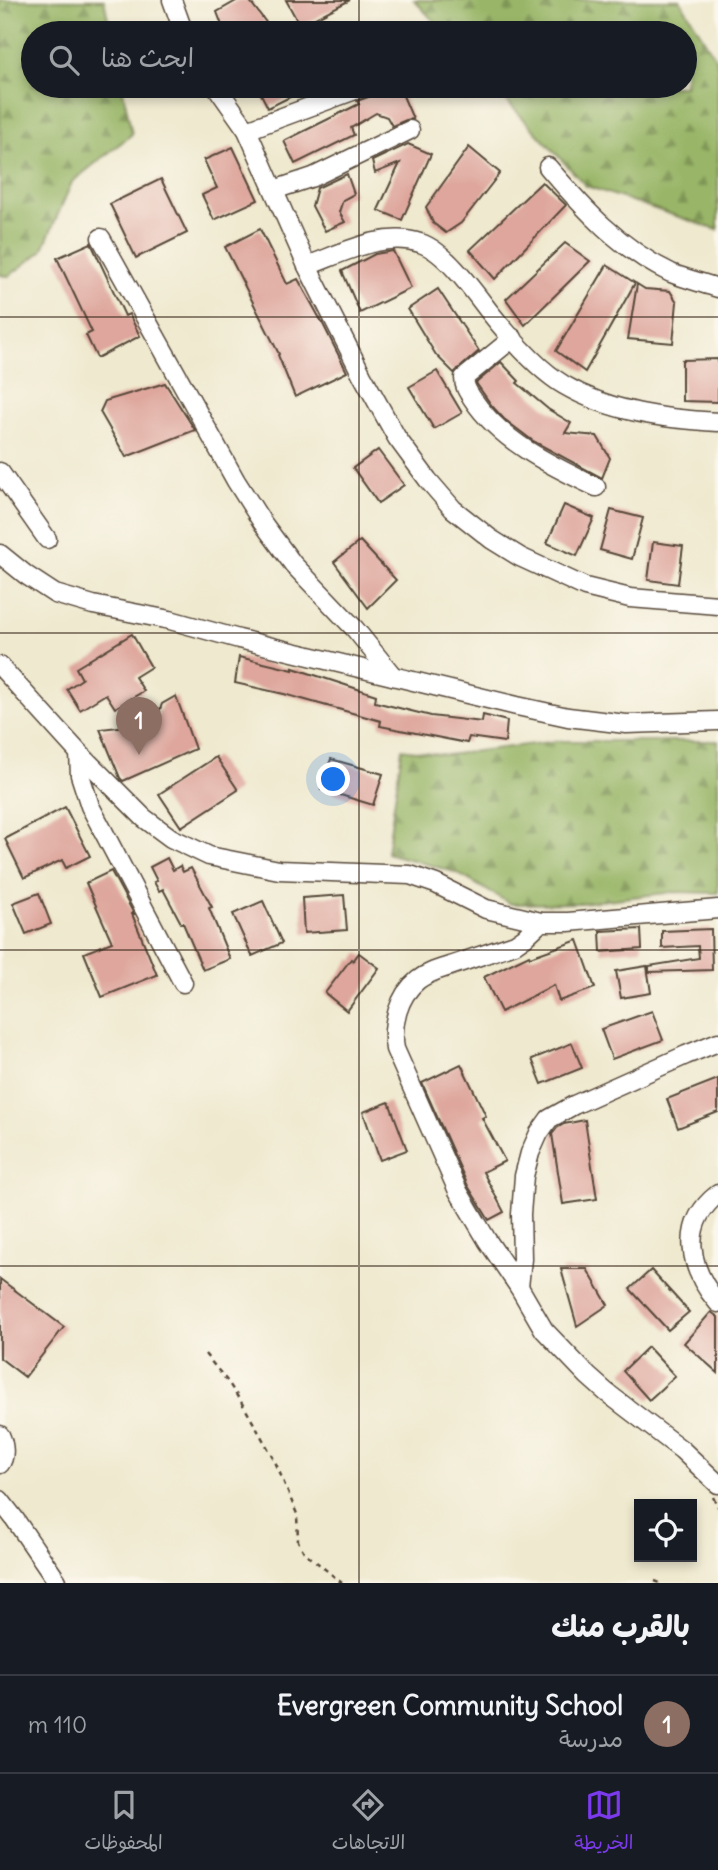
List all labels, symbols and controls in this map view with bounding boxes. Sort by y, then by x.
search box [21,21,697,98]
icon: search [45,41,83,79]
text: ابحث هنا [101,41,194,74]
pin: 1 [116,697,162,755]
your location [316,762,350,796]
map controls [634,1499,697,1562]
button: locate [634,1499,697,1562]
text: بالقرب منك [551,1607,690,1645]
text: Evergreen Community School [277,1689,623,1722]
text: 110 m [28,1710,87,1739]
text: 1 [662,1710,672,1739]
text: مدرسة [559,1724,623,1753]
tab: المحفوظات [85,1786,163,1859]
tab: الاتجاهات [332,1786,405,1859]
tab: الخريطة [574,1786,633,1859]

